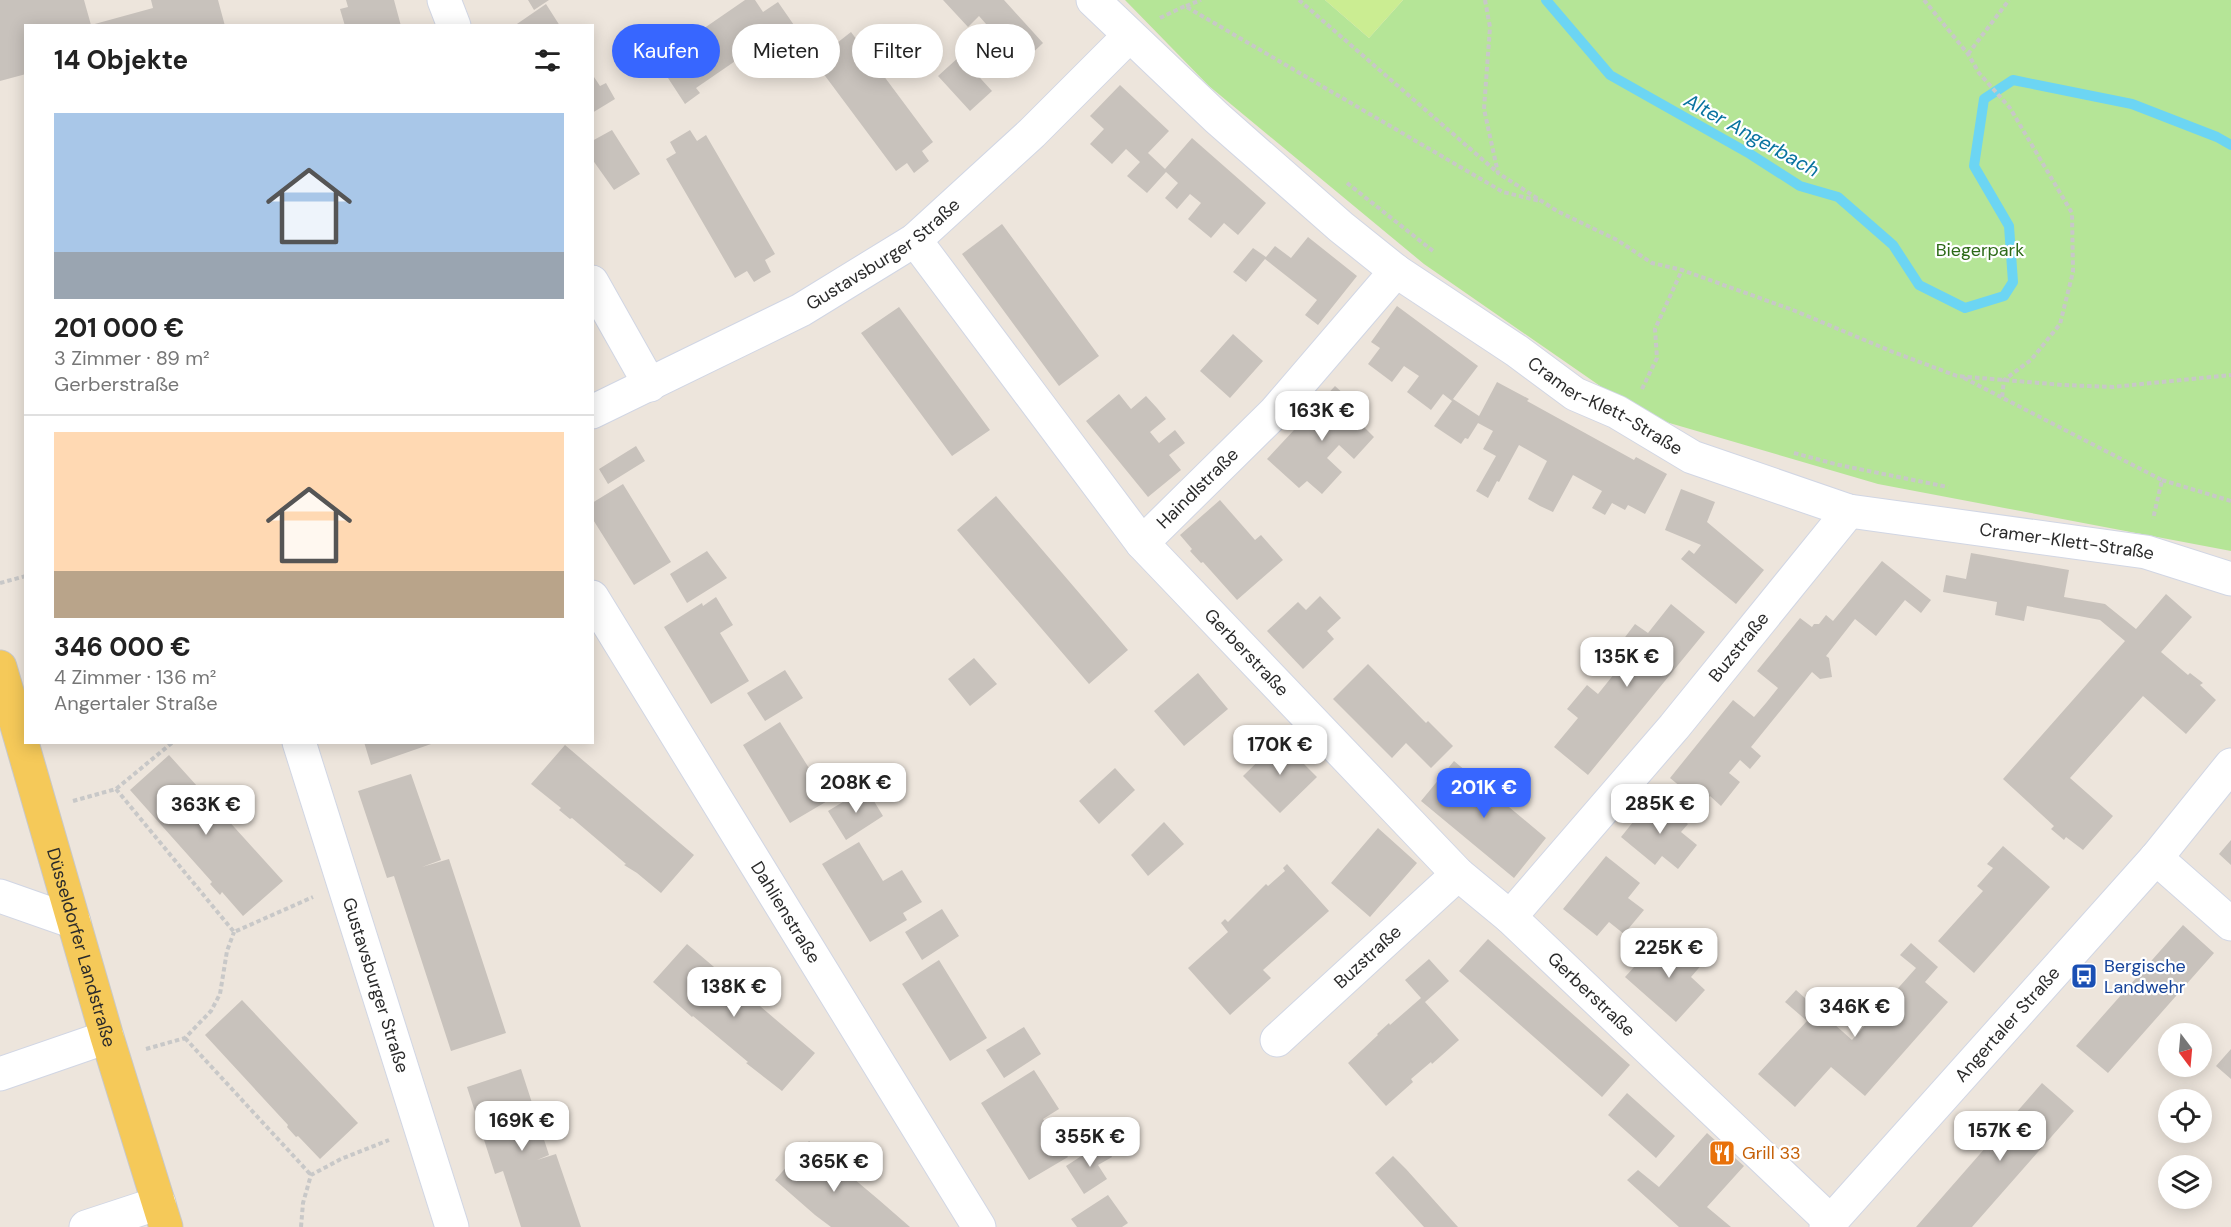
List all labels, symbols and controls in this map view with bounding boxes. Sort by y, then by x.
chip: Kaufen [612,24,720,78]
chip: Mieten [732,24,840,78]
chip: Filter [852,24,943,78]
chip: Neu [955,24,1035,78]
text: 14 Objekte [54,43,188,77]
icon: filters [531,44,564,77]
water label: Alter Angerbach [1679,87,1824,183]
icon: home [255,152,363,260]
street label: Gustavsburger Straße [802,193,965,316]
park label: Biegerpark [1936,238,2024,262]
text: 201 000 € [54,311,184,345]
text: 3 Zimmer · 89 m² [54,345,210,371]
street label: Cramer-Klett-Straße [1523,351,1687,461]
text: Gerberstraße [54,371,179,397]
pin: 163K € [1273,391,1371,442]
text: 163K € [1289,397,1355,423]
street label: Haindlstraße [1151,442,1244,534]
icon: home [255,471,363,579]
street label: Cramer-Klett-Straße [1978,517,2157,566]
street label: Gerberstraße [1199,603,1294,702]
street label: Buzstraße [1703,607,1774,687]
text: 346 000 € [54,630,191,664]
pin: 135K € [1578,637,1676,688]
text: 135K € [1594,643,1660,669]
text: 4 Zimmer · 136 m² [54,664,216,690]
text: Angertaler Straße [54,690,218,716]
pin: 170K € [1231,725,1329,776]
text: 170K € [1247,731,1313,757]
pin: 208K € [807,763,905,814]
pin: 201K € [1435,768,1533,819]
text: 208K € [820,769,892,795]
text: 201K € [1451,774,1517,800]
pin: 285K € [1611,784,1709,835]
pin: 363K € [157,785,255,836]
text: 285K € [1625,790,1695,816]
text: 363K € [171,791,241,817]
street label: Düsseldorfer Landstraße [41,845,121,1050]
street label: Dahlienstraße [745,857,826,968]
street label: Gustavsburger Straße [337,895,415,1076]
street label: Buzstraße [1329,920,1407,994]
pin: 225K € [1620,928,1718,979]
text: 225K € [1634,934,1704,960]
street label: Gerberstraße [1542,947,1641,1042]
place label: Bergische Landwehr [2104,954,2186,999]
street label: Angertaler Straße [1949,961,2065,1087]
bus stop icon: Bergische Landwehr [2069,961,2099,991]
pin: 138K € [685,967,783,1018]
text: 138K € [701,973,767,999]
pin: 346K € [1806,987,1904,1038]
text: 346K € [1819,993,1891,1019]
north arrow [2158,1023,2212,1077]
map controls [2158,1023,2212,1209]
button: locate [2158,1089,2212,1143]
pin: 169K € [473,1101,571,1152]
text: 169K € [489,1107,555,1133]
pin: 157K € [1951,1111,2049,1162]
pin: 355K € [1041,1117,1139,1168]
text: 157K € [1968,1117,2032,1143]
text: 355K € [1055,1123,1125,1149]
restaurant icon: Grill 33 [1707,1138,1737,1168]
place label: Grill 33 [1742,1141,1801,1165]
pin: 365K € [785,1142,883,1193]
text: 365K € [799,1148,869,1174]
button: layers [2158,1155,2212,1209]

